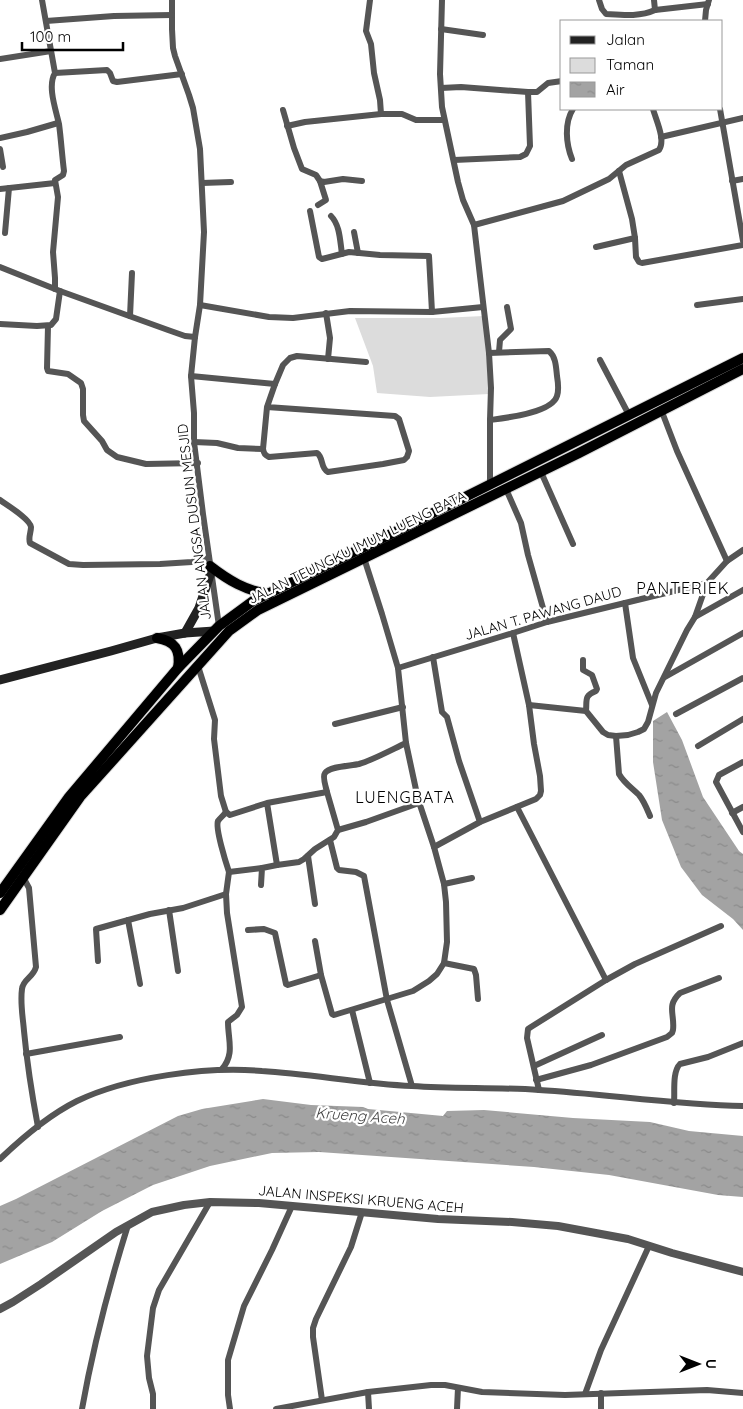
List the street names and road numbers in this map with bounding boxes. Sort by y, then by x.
street label: JALAN ANGSA DUSUN MESJID [173,423,215,621]
street label: JALAN TEUNGKU IMUM LUENG BATA [245,486,469,608]
street label: JALAN T. PAWANG DAUD [463,582,623,644]
street label: JALAN INSPEKSI KRUENG ACEH [257,1181,465,1217]

